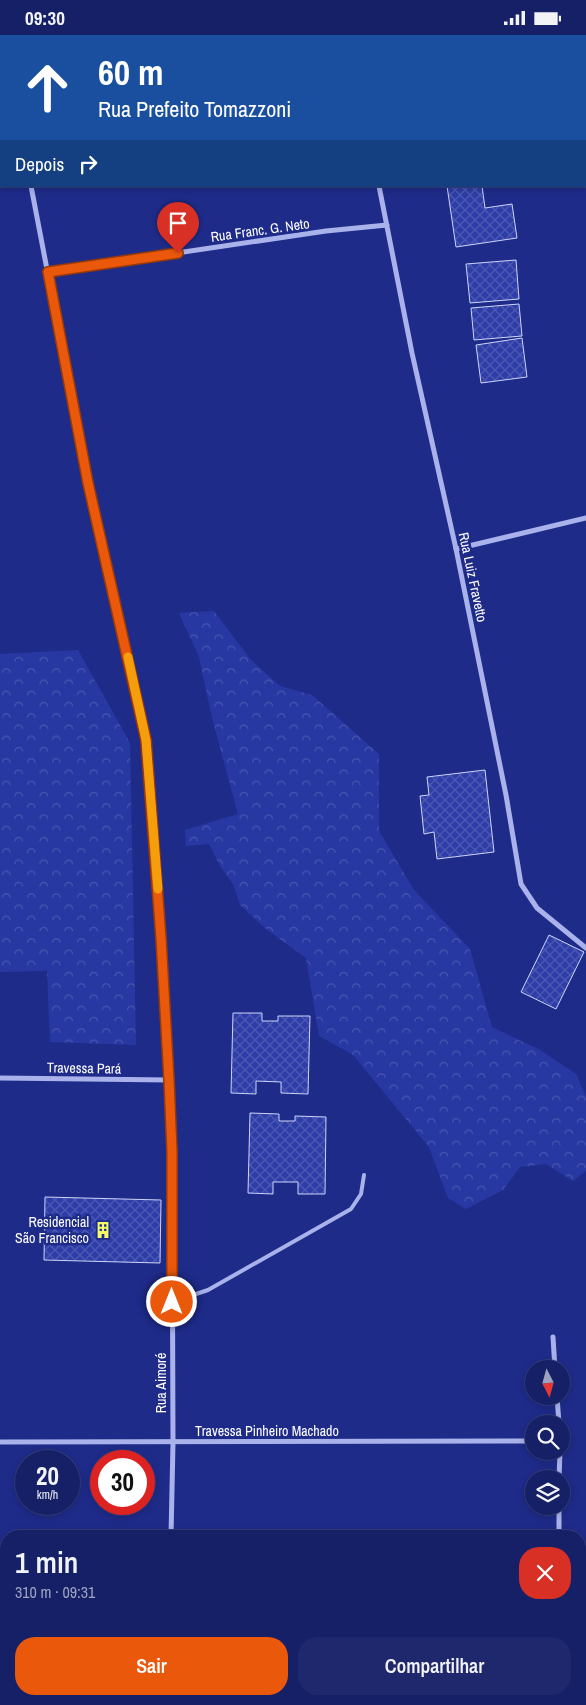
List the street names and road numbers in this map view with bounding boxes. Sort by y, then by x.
street label: Rua Franc. G. Neto [209,214,311,246]
street label: Rua Luiz Fravetto [455,530,491,624]
street label: Travessa Pará [47,1058,122,1078]
street label: Rua Aimoré [152,1353,170,1413]
street label: Travessa Pinheiro Machado [195,1422,339,1440]

